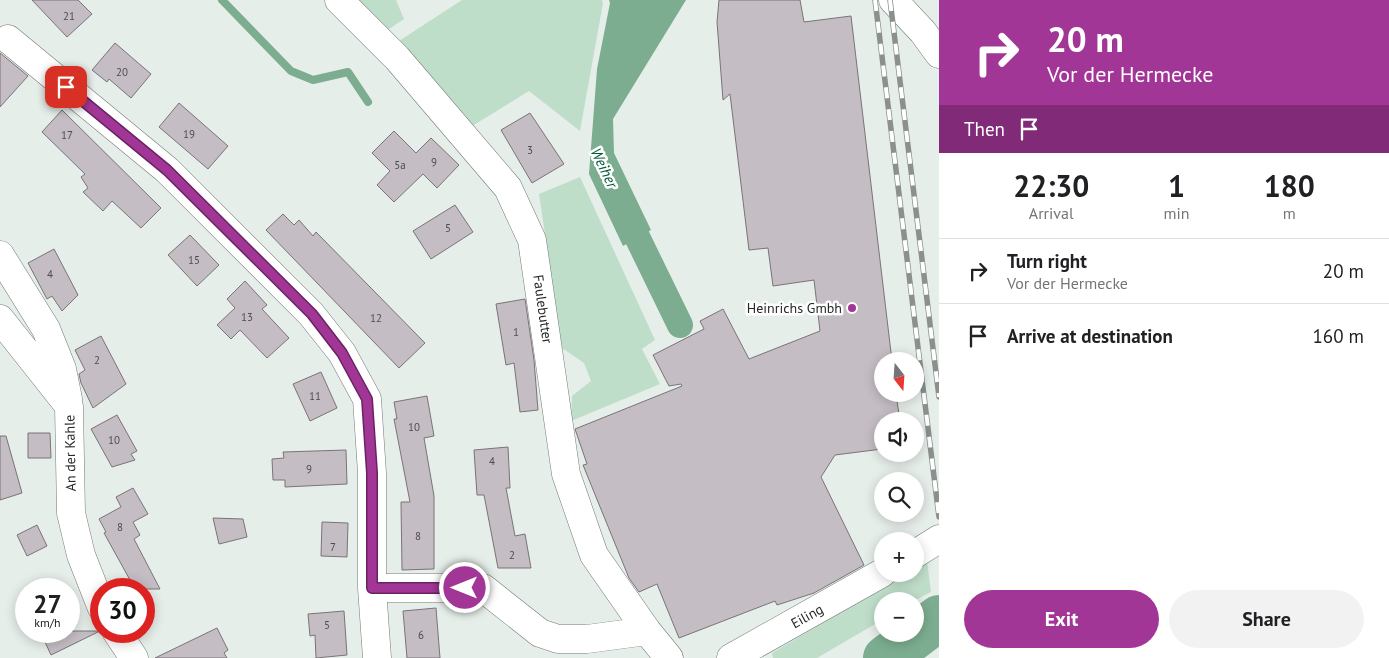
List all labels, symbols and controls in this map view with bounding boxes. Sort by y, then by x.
house number: 21 [63,9,75,23]
text: 20 m [1047,16,1124,62]
icon: right [964,20,1029,85]
text: Vor der Hermecke [1047,60,1213,88]
house number: 20 [116,65,128,79]
pin [45,66,87,108]
icon: arrive [52,73,80,101]
icon: arrive [1015,115,1043,143]
text: Then [964,117,1005,141]
house number: 19 [183,127,195,141]
house number: 17 [61,128,73,142]
house number: 3 [527,143,533,157]
water label: Weiher [587,145,623,192]
house number: 9 [431,155,437,169]
house number: 5a [394,158,406,172]
text: 22:30 [1013,166,1089,205]
text: 1 [1168,166,1185,205]
text: 180 [1264,166,1315,205]
text: Arrival [1029,203,1074,223]
text: min [1164,203,1190,223]
text: m [1283,203,1296,223]
house number: 5 [445,221,451,235]
text: Turn right [1007,249,1087,273]
house number: 15 [188,253,200,267]
icon: right [964,257,992,285]
text: 20 m [1323,259,1364,283]
house number: 4 [47,267,53,281]
street label: Faulebutter [529,273,557,345]
text: Vor der Hermecke [1007,273,1128,293]
place label: Heinrichs Gmbh [747,299,842,317]
marker: Heinrichs Gmbh [846,302,858,314]
house number: 13 [241,310,253,324]
house number: 12 [370,311,382,325]
icon: arrive [964,322,992,350]
text: Arrive at destination [1007,324,1173,348]
text: 160 m [1312,324,1364,348]
house number: 1 [513,325,519,339]
north arrow [874,352,924,402]
map controls [874,352,924,642]
house number: 2 [94,353,100,367]
house number: 11 [309,389,321,403]
button: sound [874,412,924,462]
street label: An der Kahle [60,415,80,491]
house number: 10 [408,420,420,434]
house number: 10 [108,433,120,447]
house number: 4 [489,454,495,468]
house number: 9 [306,462,312,476]
button: search [874,472,924,522]
house number: 8 [117,520,123,534]
house number: 8 [415,529,421,543]
button: + [874,532,924,582]
house number: 7 [330,540,336,554]
house number: 2 [509,548,515,562]
position arrow [438,561,490,613]
speed limit sign: 30 [90,578,155,643]
text: 27 [33,588,62,620]
button: Exit [964,590,1159,648]
button: Share [1169,590,1364,648]
button: − [874,592,924,642]
street label: Eiling [788,600,826,632]
text: km/h [34,615,61,630]
house number: 5 [324,618,330,632]
house number: 6 [418,628,424,642]

